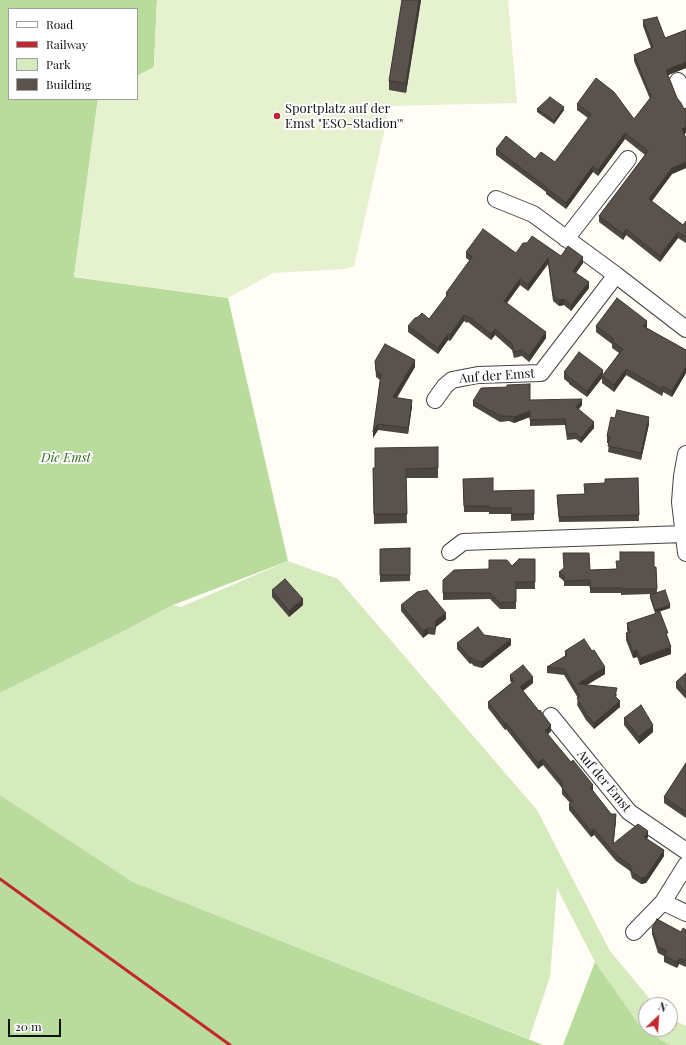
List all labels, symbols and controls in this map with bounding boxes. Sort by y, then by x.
legend [8,8,138,100]
text: Road [46,16,73,32]
text: Railway [46,36,88,52]
text: Park [46,56,71,72]
text: Building [46,76,91,92]
place label: Sportplatz auf der Emst "ESO-Stadion'" [285,101,403,132]
marker: Sportplatz auf der Emst "ESO-Stadion'" [272,111,282,121]
street label: Auf der Emst [459,366,535,386]
park label: Die Emst [41,450,91,466]
street label: Auf der Emst [574,747,634,815]
north arrow [638,997,678,1037]
text: N [656,998,670,1015]
scale bar [10,1011,63,1037]
text: 20 m [15,1018,42,1034]

